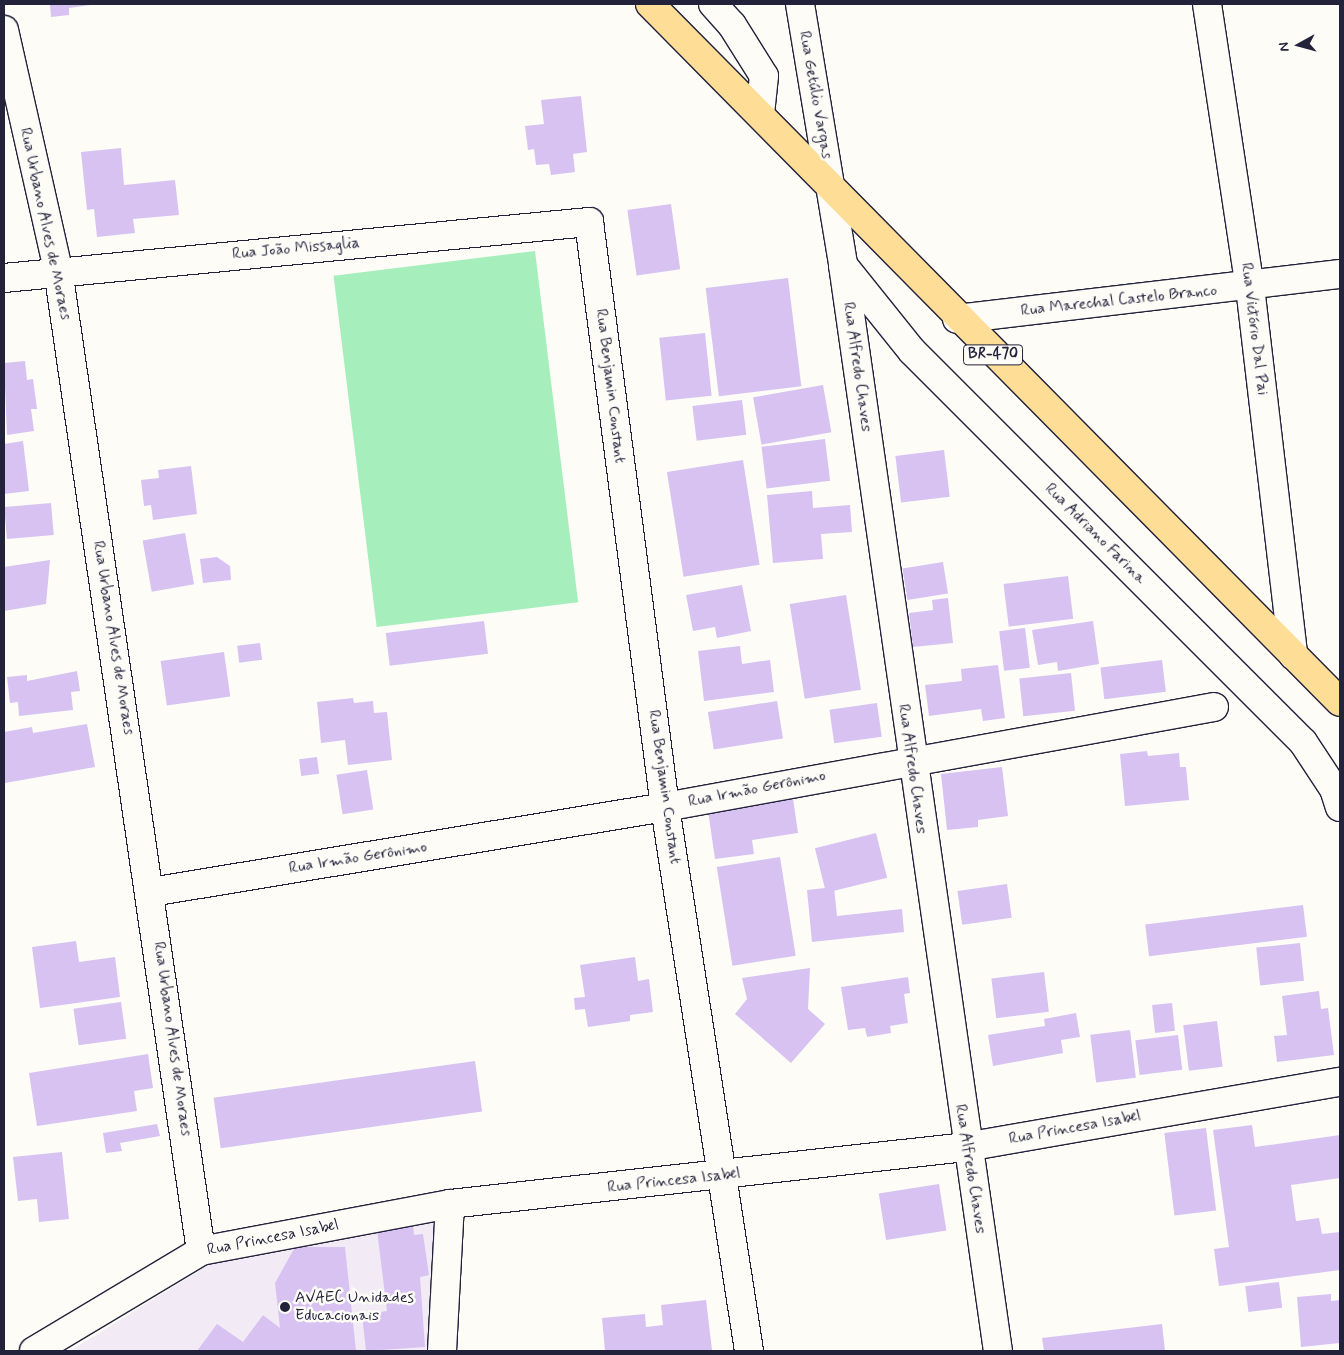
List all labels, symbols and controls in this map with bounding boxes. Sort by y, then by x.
north arrow [1274,20,1324,70]
street label: Rua Getúlio Vargas [794,30,836,160]
text: N [1275,41,1294,53]
street label: Rua Urbano Alves de Moraes [15,127,75,321]
street label: Rua João Missaglia [232,234,360,264]
street label: Rua Victório Dal Pai [1237,263,1271,395]
street label: Rua Marechal Castelo Branco [1019,281,1219,321]
street label: Rua Alfredo Chaves [838,301,876,433]
street label: Rua Benjamin Constant [591,306,629,466]
road number: BR-470 [963,342,1023,368]
street label: Rua Adriano Farina [1040,479,1150,589]
street label: Rua Urbano Alves de Moraes [88,541,138,735]
street label: Rua Alfredo Chaves [893,703,931,835]
street label: Rua Benjamin Constant [643,707,685,867]
street label: Rua Irmão Gerônimo [685,766,829,812]
street label: Rua Irmão Gerônimo [285,837,431,879]
street label: Rua Urbano Alves de Moraes [149,942,195,1136]
street label: Rua Alfredo Chaves [950,1103,990,1235]
street label: Rua Princesa Isabel [1006,1107,1144,1149]
street label: Rua Princesa Isabel [605,1164,743,1198]
street label: Rua Princesa Isabel [204,1215,342,1261]
place label: AVAEC Unidades Educacionais [295,1288,411,1326]
marker: AVAEC Unidades Educacionais [279,1301,291,1313]

